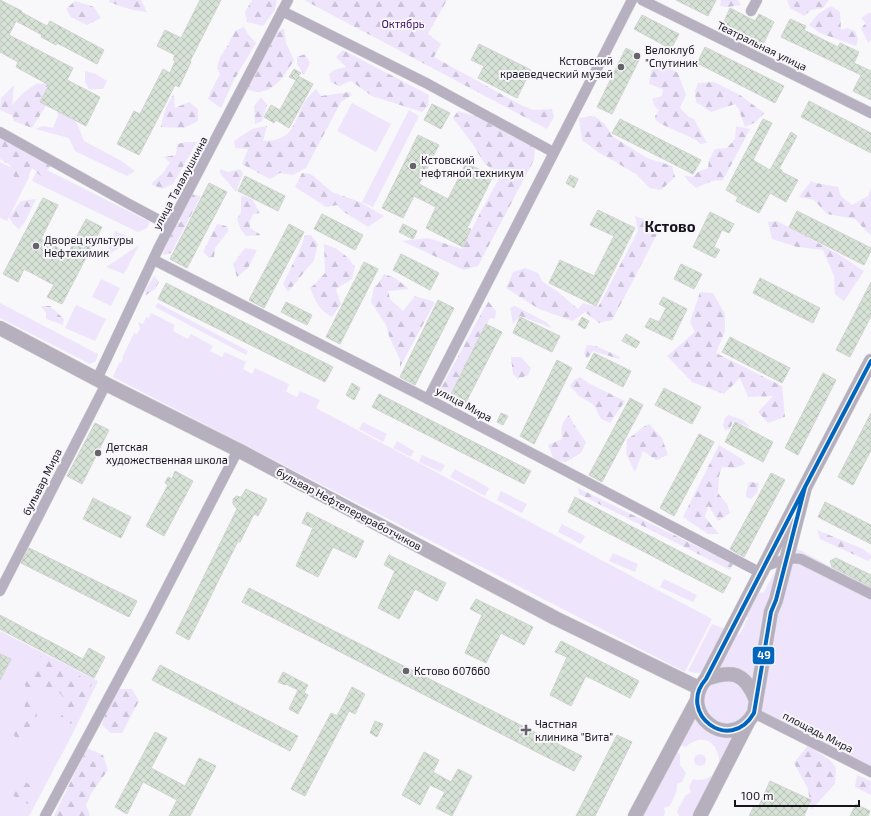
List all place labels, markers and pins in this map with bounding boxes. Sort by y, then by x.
place label: Велоклуб "Спутиник [645,43,698,70]
marker: Велоклуб "Спутиник [632,51,642,61]
place label: Кстовский краеведческий музей [500,54,613,81]
marker: Кстовский краеведческий музей [616,62,626,72]
place label: Кстовский нефтяной техникум [421,153,524,180]
marker: Кстовский нефтяной техникум [408,161,418,171]
place label: Дворец культуры Нефтехимик [44,233,134,259]
marker: Дворец культуры Нефтехимик [31,241,41,251]
place label: Детская художественная школа [106,440,228,467]
marker: Детская художественная школа [93,448,103,458]
place label: Кстово 607660 [414,664,490,677]
marker: Кстово 607660 [401,666,411,676]
place label: Чаcтная клиника "Вита" [535,717,613,743]
marker: Чаcтная клиника "Вита" [520,724,532,736]

